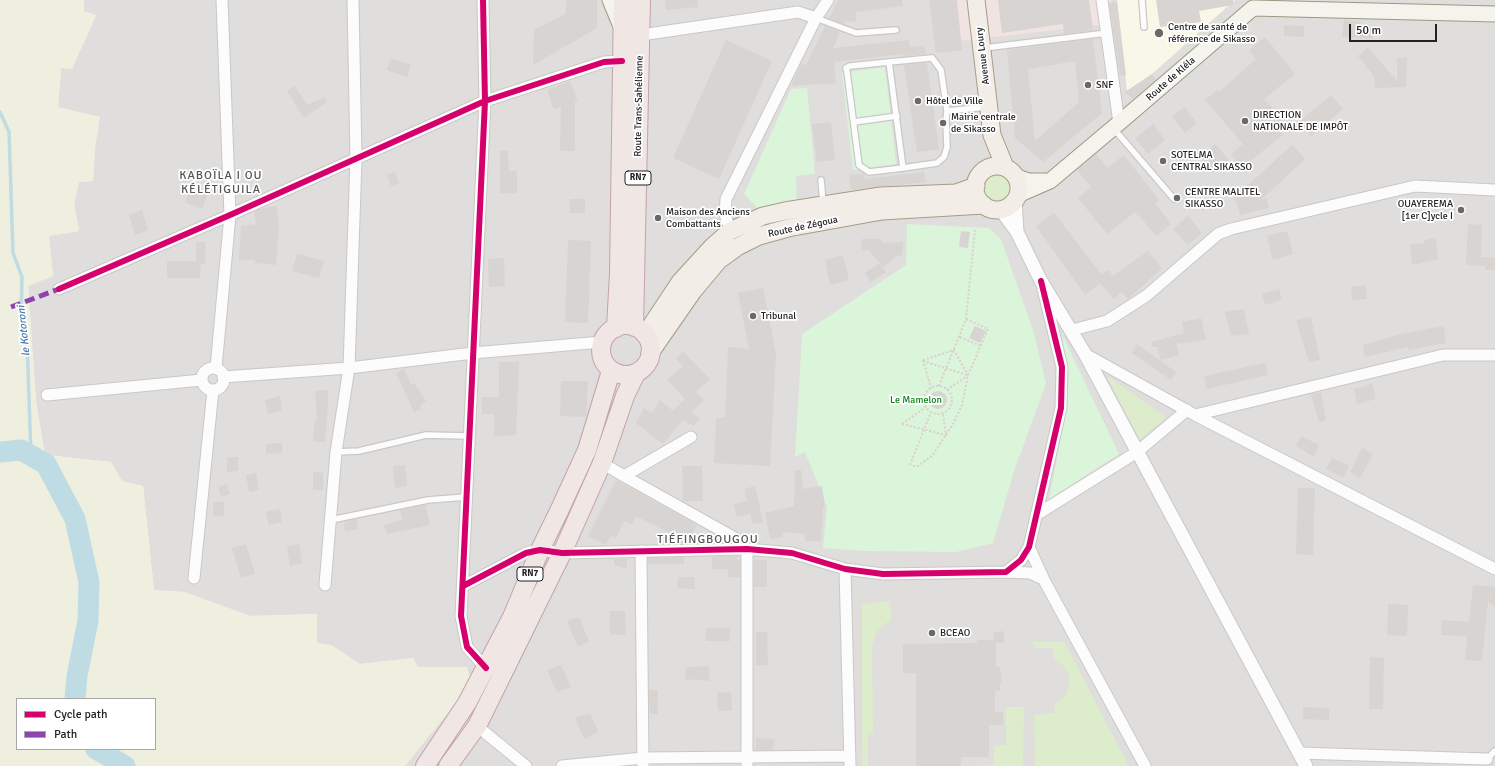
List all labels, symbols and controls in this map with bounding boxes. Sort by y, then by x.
scale bar [1351,16,1439,42]
place label: Centre de santé de référence de Sikasso [1168,21,1255,44]
text: 50 m [1356,23,1381,38]
street label: Avenue Loury [974,27,992,85]
marker: Centre de santé de référence de Sikasso [1153,27,1165,39]
street label: Route de Kléla [1144,54,1198,104]
street label: Route Trans-Sahélienne [632,55,646,157]
place label: SNF [1096,79,1114,91]
marker: SNF [1083,80,1093,90]
place label: Hôtel de Ville [926,95,983,107]
marker: Hôtel de Ville [913,96,923,106]
place label: DIRECTION NATIONALE DE IMPÔT [1253,109,1348,132]
place label: Mairie centrale de Sikasso [951,111,1016,134]
marker: DIRECTION NATIONALE DE IMPÔT [1240,116,1250,126]
marker: Mairie centrale de Sikasso [938,118,948,128]
place label: SOTELMA CENTRAL SIKASSO [1171,149,1252,172]
marker: SOTELMA CENTRAL SIKASSO [1158,156,1168,166]
district label: KABOÏLA I OU KÉLÉTIGUILA [179,169,263,197]
road number: RN7 [625,171,651,185]
place label: CENTRE MALITEL SIKASSO [1185,186,1260,210]
marker: CENTRE MALITEL SIKASSO [1172,193,1182,203]
place label: OUAYEREMA [1er C]ycle I [1398,198,1453,222]
marker: OUAYEREMA [1er C]ycle I [1456,205,1466,215]
place label: Maison des Anciens Combattants [666,206,750,230]
marker: Maison des Anciens Combattants [653,213,663,223]
street label: Route de Zégoua [767,214,839,240]
water label: le Kotoroni [15,305,33,357]
place label: Tribunal [761,310,796,322]
marker: Tribunal [748,311,758,321]
park label: Le Mamelon [890,394,942,406]
district label: TIÉFINGBOUGOU [657,533,759,547]
road number: RN7 [517,567,543,581]
place label: BCEAO [940,627,970,639]
marker: BCEAO [927,628,937,638]
legend [16,698,156,750]
text: Cycle path [54,707,107,722]
text: Path [54,727,77,742]

